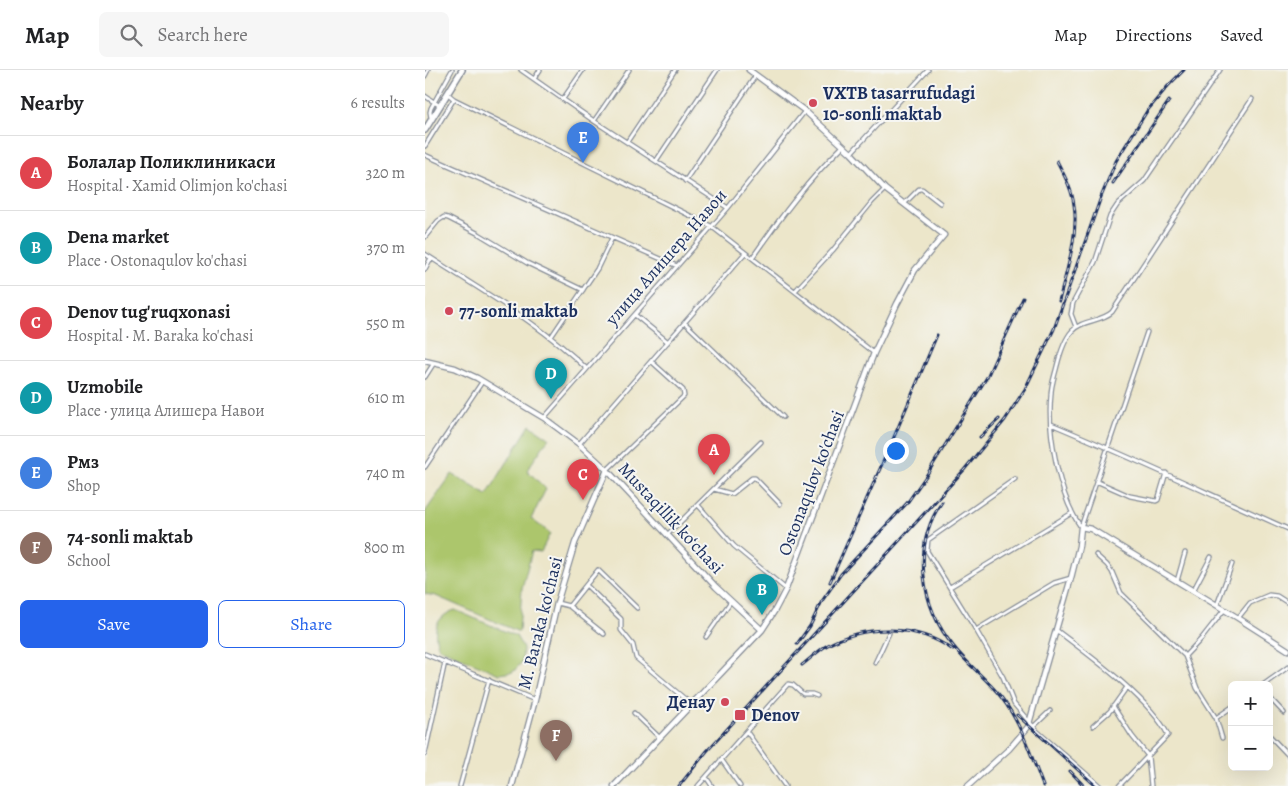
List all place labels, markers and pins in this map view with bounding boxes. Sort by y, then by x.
place label: VXTB tasarrufudagi 10-sonli maktab [822,81,975,126]
marker: VXTB tasarrufudagi 10-sonli maktab [807,97,819,109]
pin: E [567,122,599,163]
place label: 77-sonli maktab [459,299,578,323]
marker: 77-sonli maktab [443,305,455,317]
pin: D [535,358,567,399]
pin: A [698,434,730,475]
pin: C [567,459,599,500]
pin: B [746,574,778,615]
place label: Денау [667,690,715,714]
marker: Денау [719,696,731,708]
place label: Denov [751,703,800,727]
marker: Denov [733,708,747,722]
pin: F [540,720,572,761]

